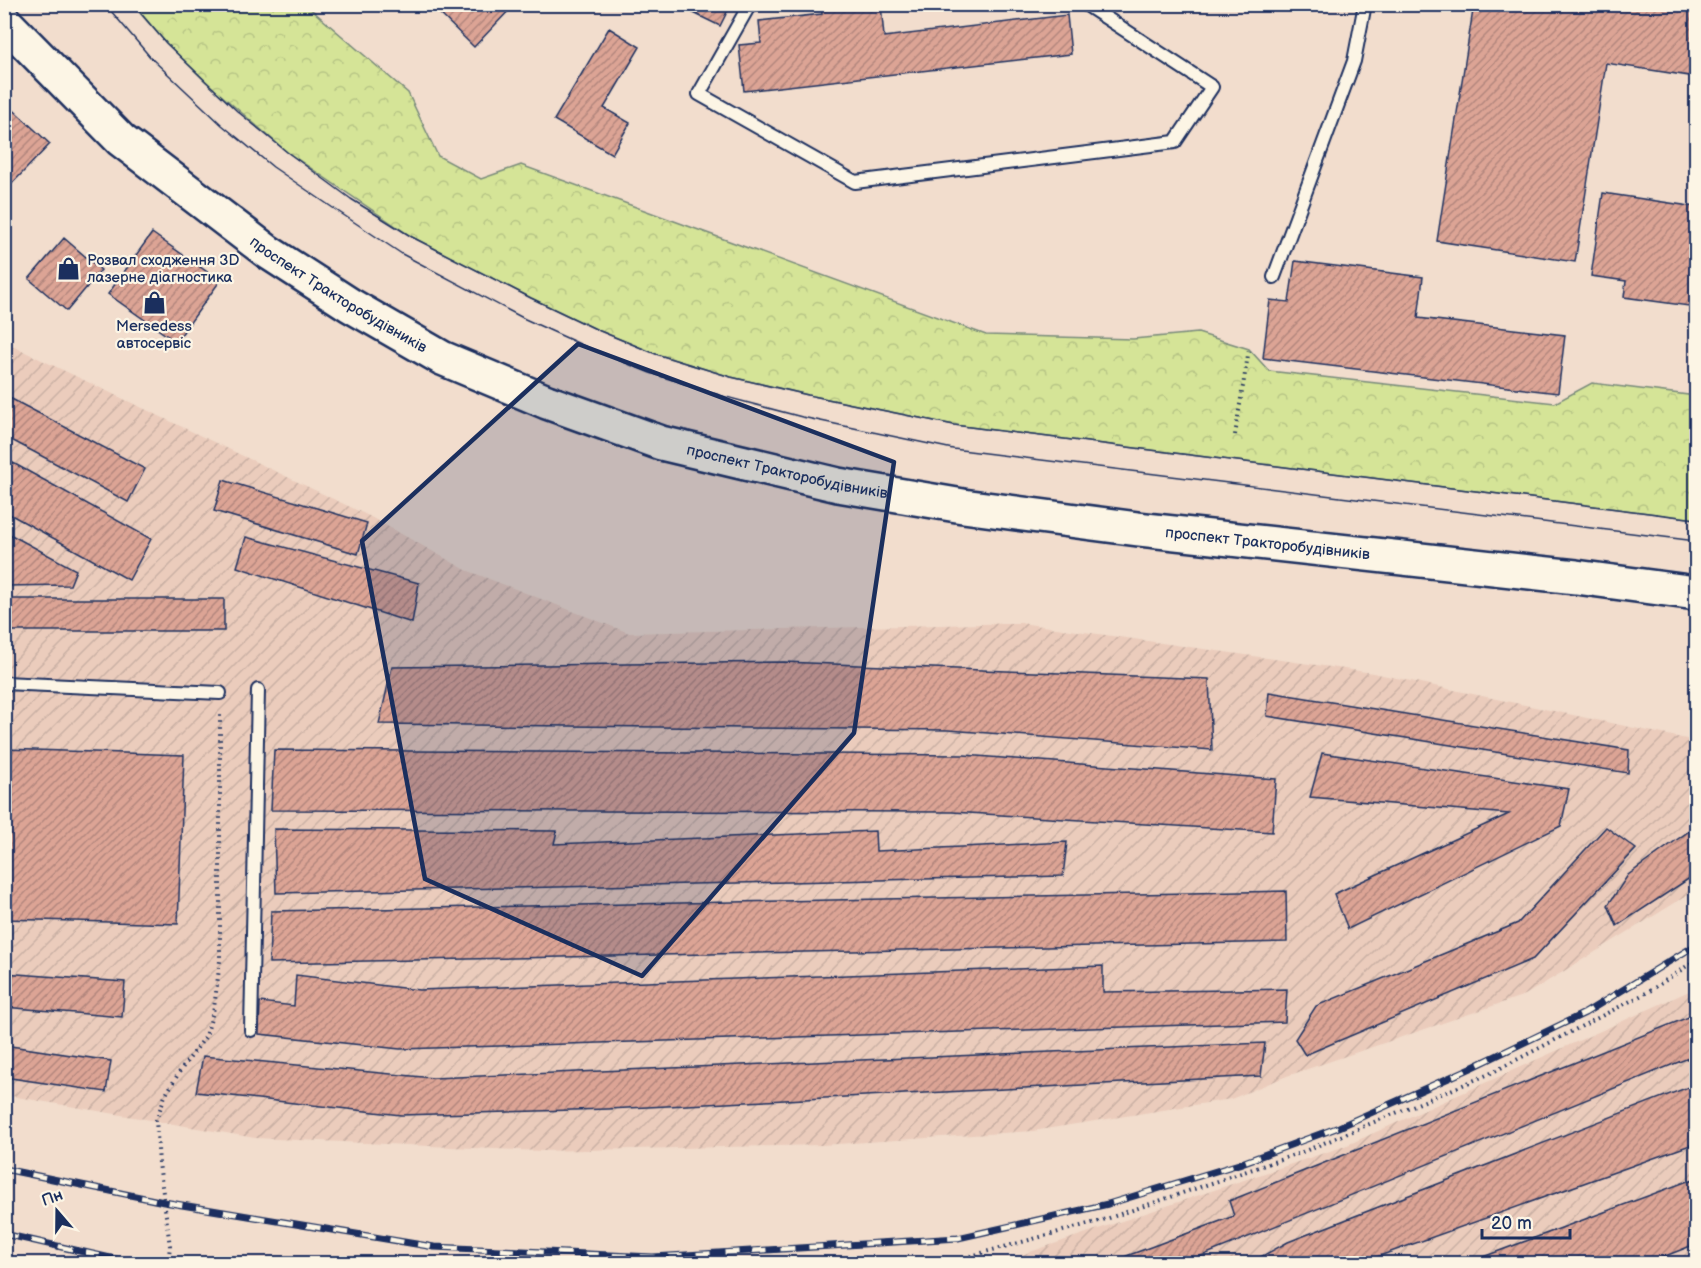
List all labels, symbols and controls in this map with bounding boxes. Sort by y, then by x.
street label: проспект Тракторобудівників [246,232,430,357]
place label: Розвал сходження 3D лазерне діагностика [87,251,240,287]
shop icon: Розвал сходження 3D лазерне діагностика [56,256,82,282]
shop icon: Mersedess автосервіс [141,289,167,315]
place label: Mersedess автосервіс [116,317,193,353]
street label: проспект Тракторобудівників [685,440,889,503]
street label: проспект Тракторобудівників [1164,523,1371,564]
north arrow [27,1181,87,1241]
text: Пн [39,1186,66,1211]
scale bar [1482,1202,1570,1240]
text: 20 m [1491,1213,1532,1234]

